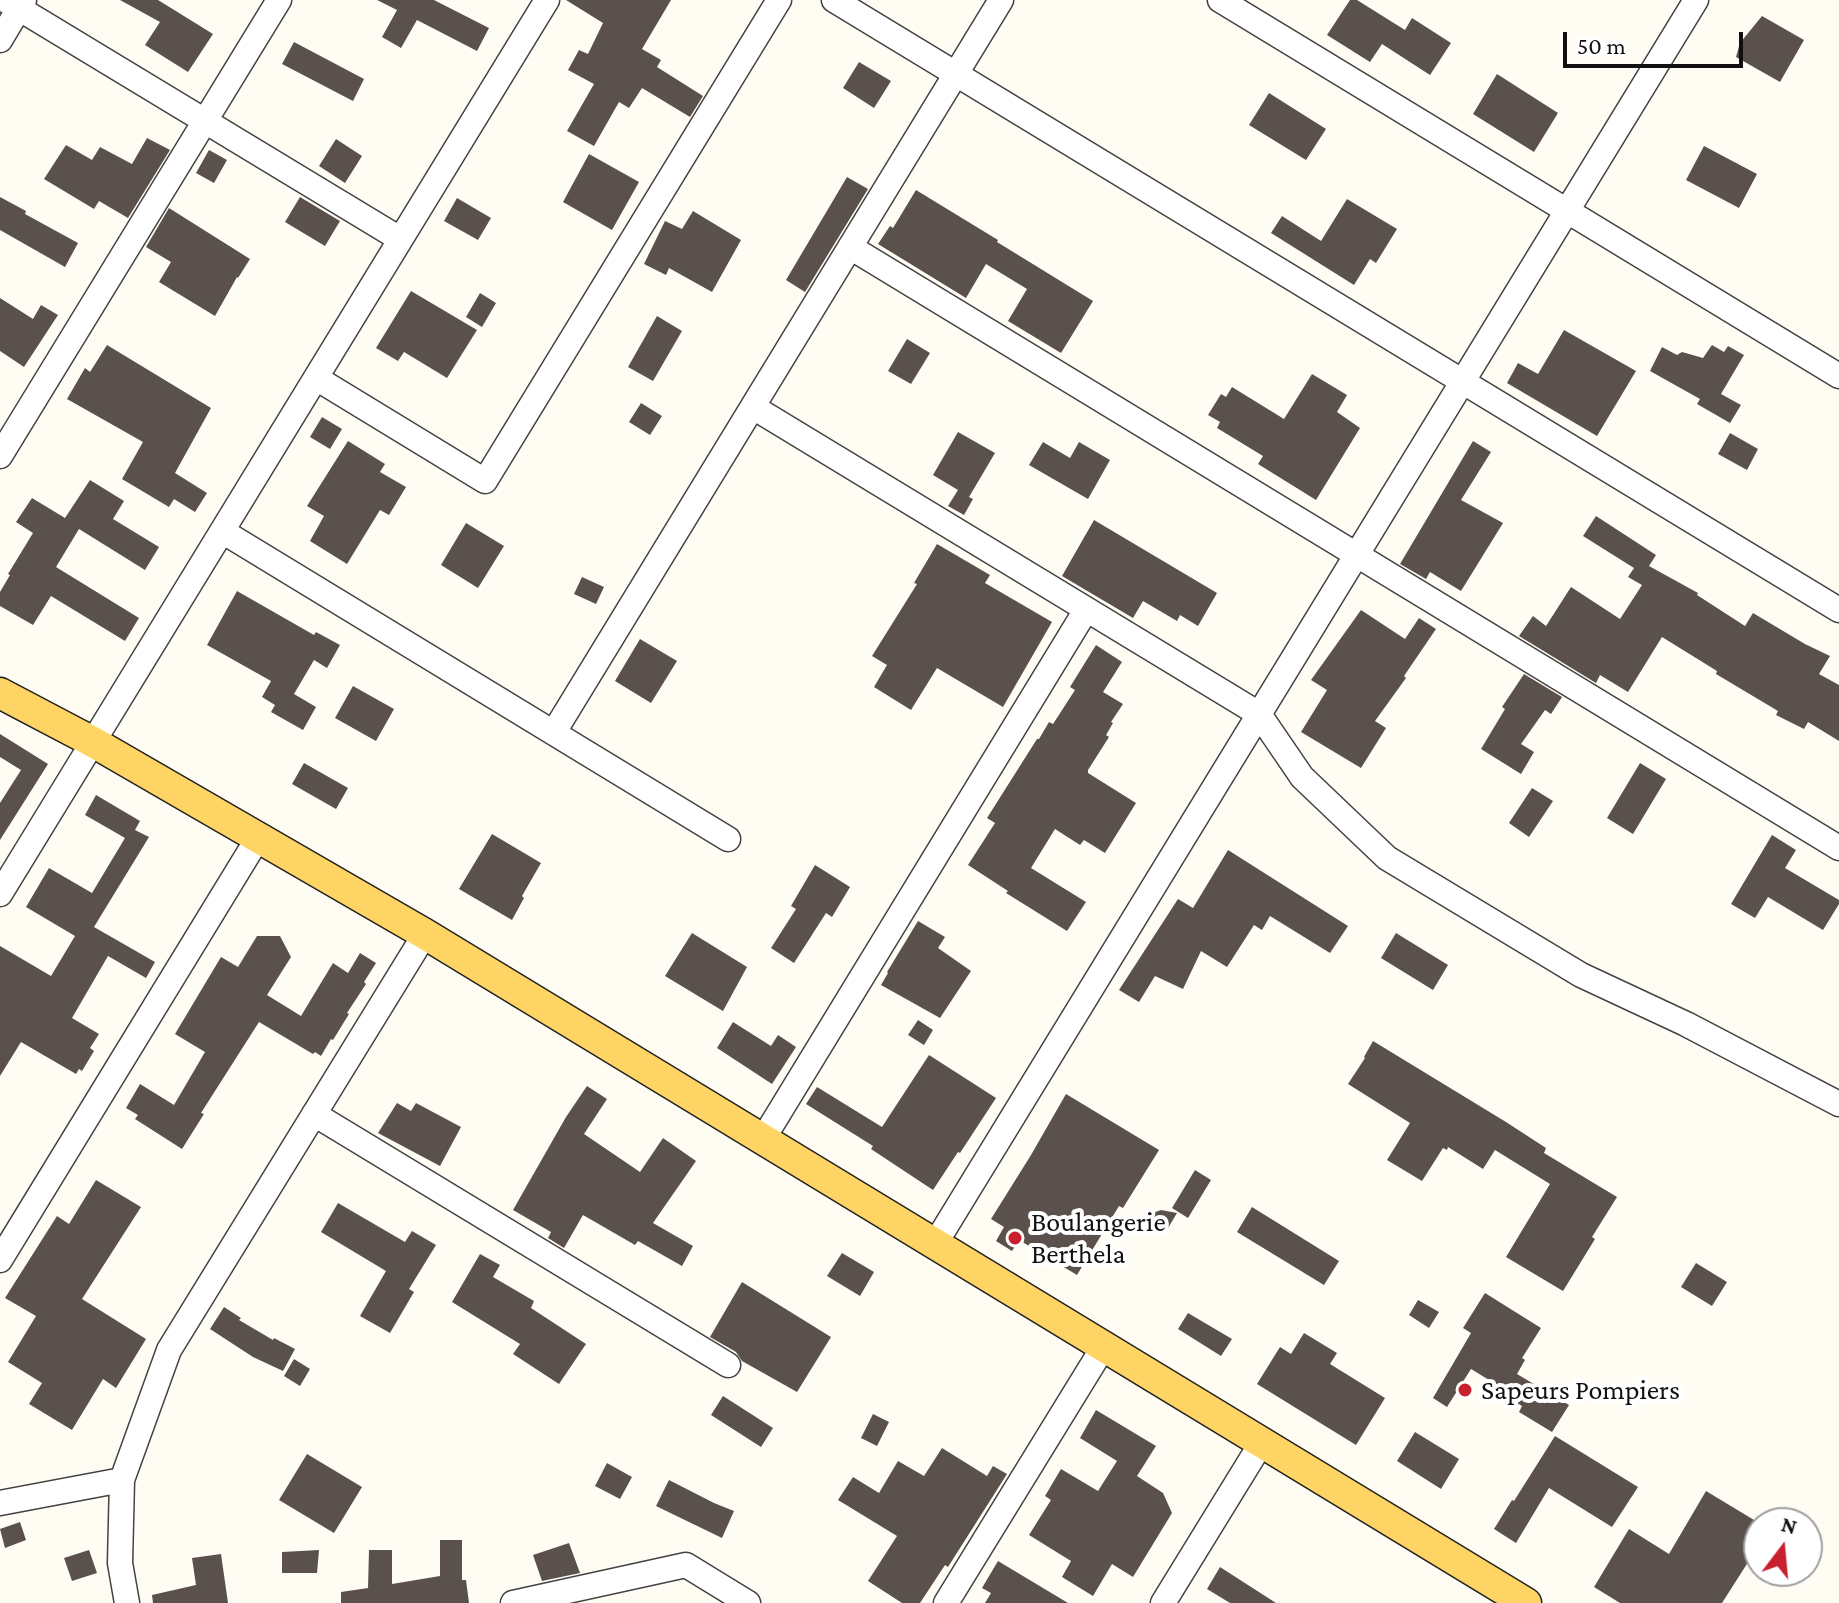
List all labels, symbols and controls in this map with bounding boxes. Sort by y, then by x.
scale bar [1567,16,1747,66]
text: 50 m [1577,32,1626,59]
place label: Boulangerie Berthela [1031,1205,1166,1271]
marker: Boulangerie Berthela [1006,1229,1024,1247]
place label: Sapeurs Pompiers [1481,1373,1680,1407]
marker: Sapeurs Pompiers [1456,1381,1474,1399]
north arrow [1743,1507,1823,1587]
text: N [1779,1511,1800,1539]

